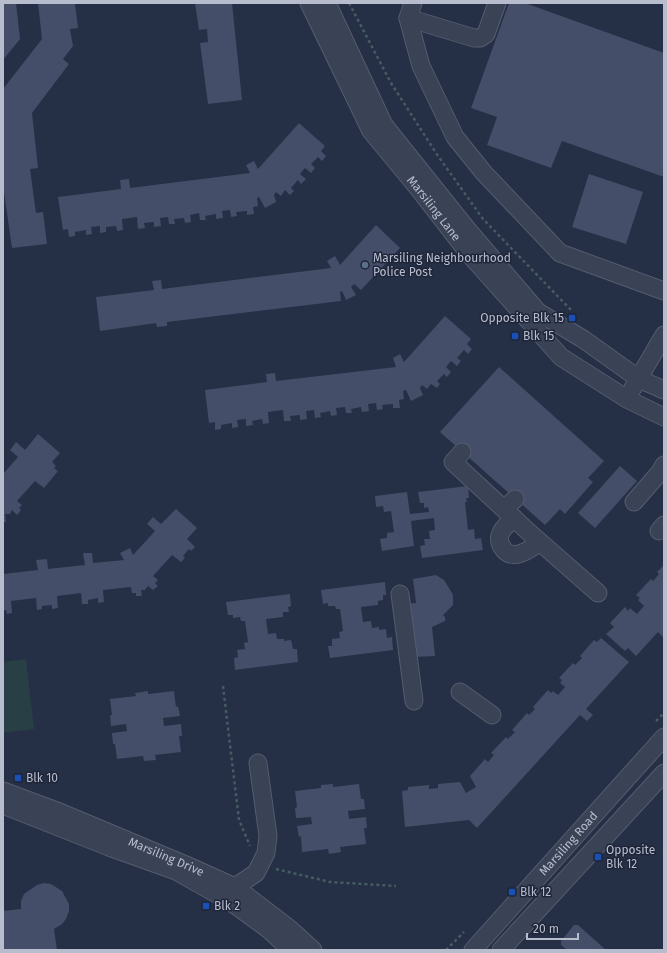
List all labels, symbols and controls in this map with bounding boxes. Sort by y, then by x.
street label: Marsiling Lane [404,173,464,244]
place label: Marsiling Neighbourhood Police Post [373,251,511,279]
marker: Marsiling Neighbourhood Police Post [360,260,370,270]
place label: Opposite Blk 15 [480,311,564,325]
marker: Opposite Blk 15 [567,313,577,323]
place label: Blk 15 [523,329,554,343]
marker: Blk 15 [510,331,520,341]
place label: Blk 10 [26,771,58,785]
marker: Blk 10 [13,773,23,783]
street label: Marsiling Road [536,809,601,878]
street label: Marsiling Drive [126,835,206,879]
place label: Opposite Blk 12 [606,843,655,871]
marker: Opposite Blk 12 [593,852,603,862]
place label: Blk 12 [520,885,551,899]
marker: Blk 12 [507,887,517,897]
place label: Blk 2 [214,899,240,913]
marker: Blk 2 [201,901,211,911]
scale bar [527,915,578,941]
text: 20 m [533,922,559,936]

